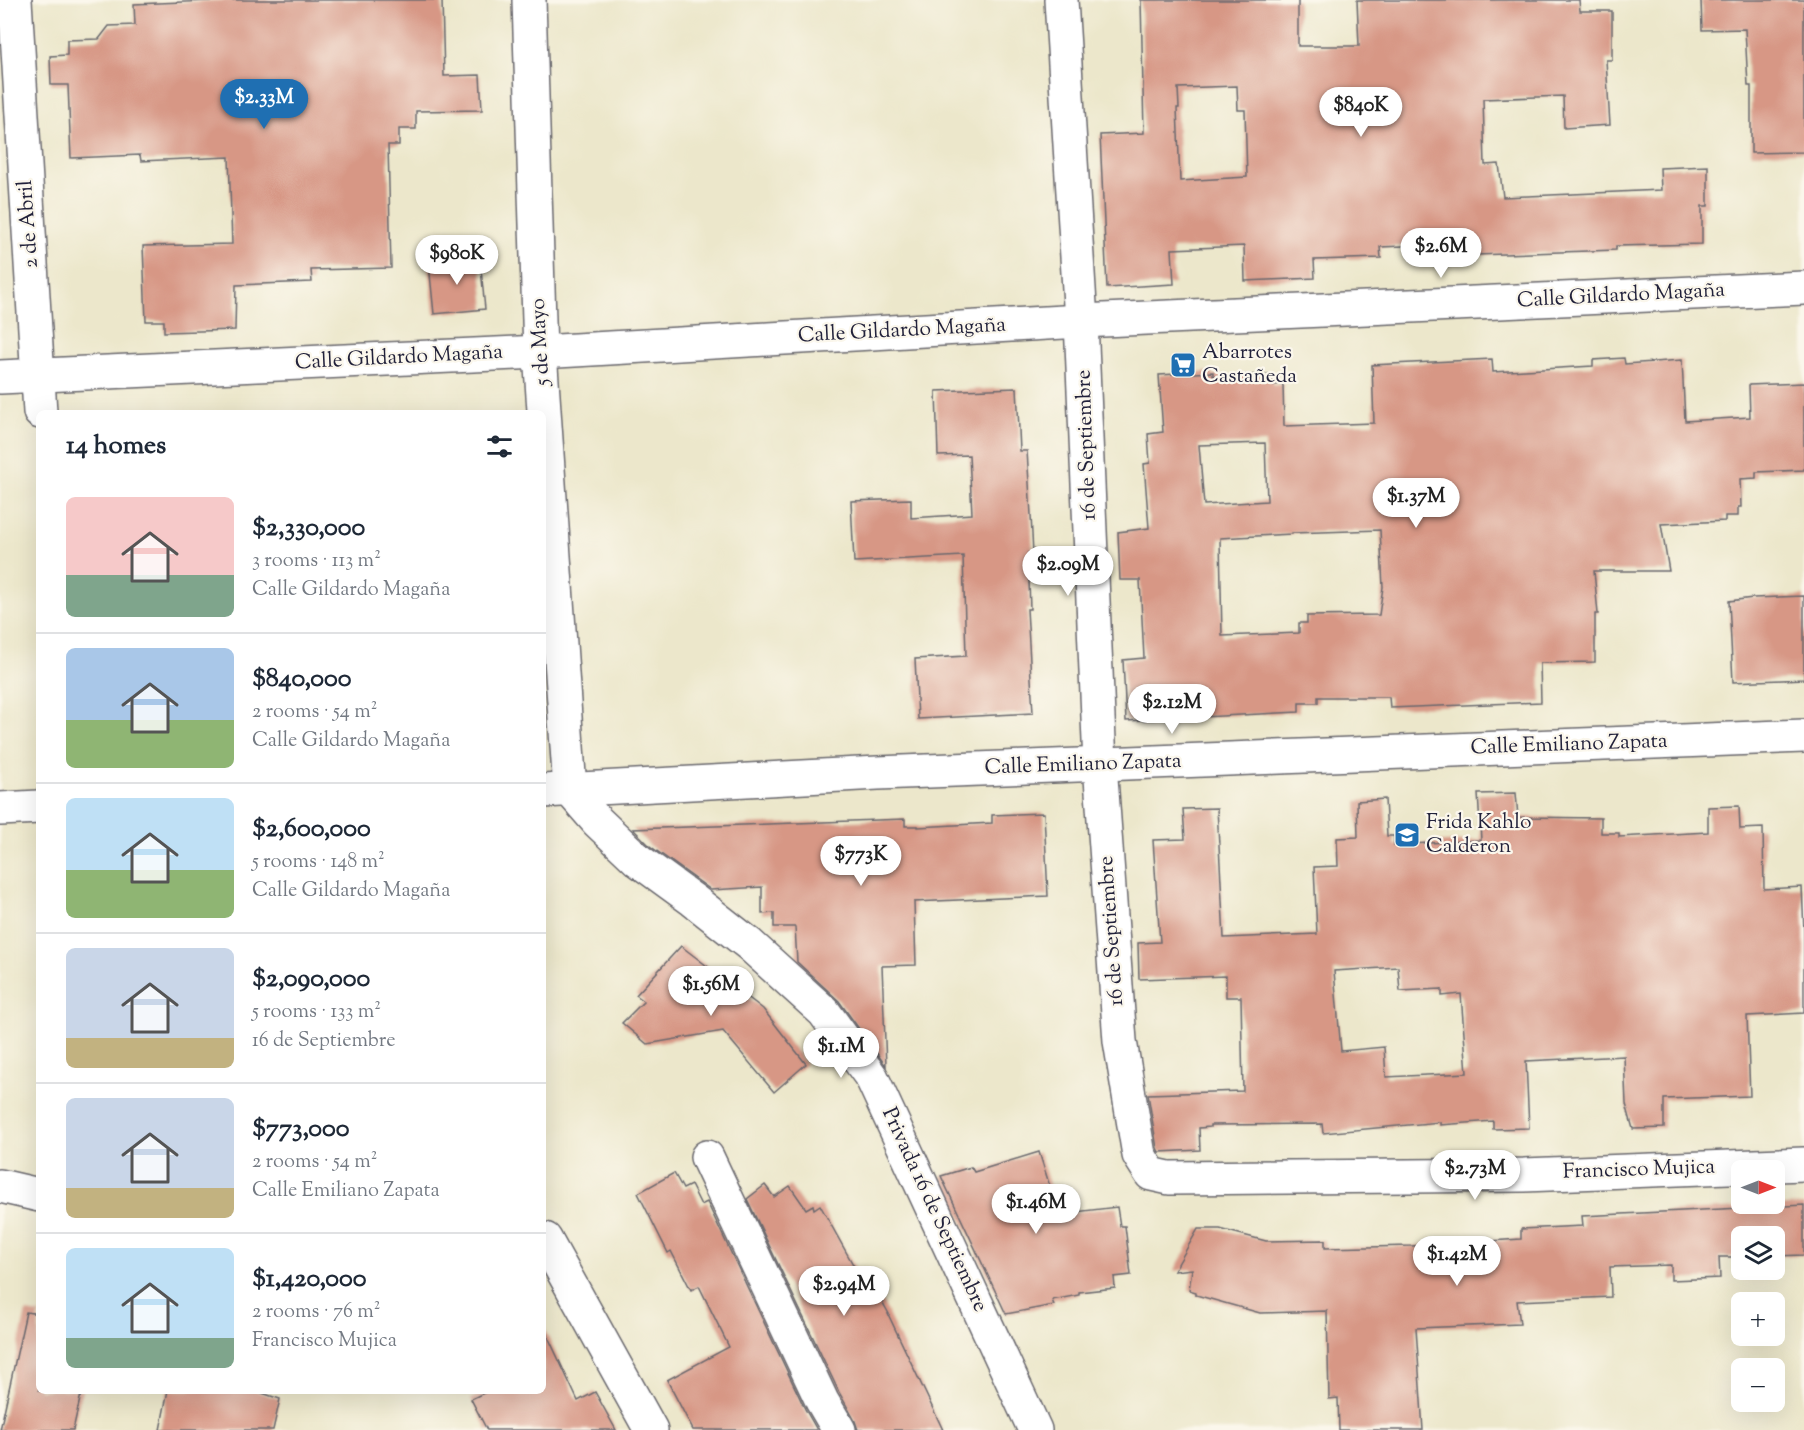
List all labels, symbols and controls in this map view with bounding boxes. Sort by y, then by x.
pin: $2.33M [215,79,313,130]
text: $2.33M [234,84,294,113]
pin: $840K [1319,87,1403,138]
text: $840K [1333,92,1389,121]
street label: 2 de Abril [11,179,47,269]
pin: $2.6M [1399,228,1483,279]
text: $2.6M [1415,233,1467,262]
pin: $980K [415,235,499,286]
text: $980K [429,240,485,269]
street label: Calle Gildardo Magaña [1516,276,1726,316]
street label: 5 de Mayo [524,297,558,388]
street label: Calle Gildardo Magaña [797,311,1007,351]
street label: Calle Gildardo Magaña [294,338,504,378]
place label: Abarrotes Castañeda [1202,338,1297,392]
supermarket icon: Abarrotes Castañeda [1168,350,1198,380]
street label: 16 de Septiembre [1069,369,1105,521]
text: 14 homes [66,428,166,465]
icon: filters [483,430,516,463]
pin: $1.37M [1367,478,1465,529]
text: $1.37M [1387,483,1445,512]
text: $2,330,000 [252,510,365,547]
icon: home [114,521,186,593]
pin: $2.09M [1019,546,1117,597]
text: 3 rooms · 113 m² [252,547,381,576]
text: $2.09M [1036,551,1100,580]
text: Calle Gildardo Magaña [252,576,450,605]
text: $840,000 [252,661,352,698]
icon: home [114,672,186,744]
pin: $2.12M [1123,684,1221,735]
text: $2.12M [1142,689,1202,718]
text: 2 rooms · 54 m² [252,698,377,727]
text: Calle Gildardo Magaña [252,727,450,756]
street label: Calle Emiliano Zapata [1470,727,1668,763]
street label: Calle Emiliano Zapata [984,747,1182,783]
place label: Frida Kahlo Calderon [1426,808,1531,862]
text: $2,600,000 [252,811,371,848]
school or university icon: Frida Kahlo Calderon [1392,820,1422,850]
icon: home [114,822,186,894]
pin: $773K [819,836,903,887]
text: $773K [834,841,888,870]
text: 5 rooms · 148 m² [252,848,385,877]
street label: 16 de Septiembre [1092,855,1132,1007]
text: Calle Gildardo Magaña [252,877,450,906]
text: $2,090,000 [252,961,370,998]
pin: $1.56M [662,966,760,1017]
text: $1.56M [682,971,740,1000]
icon: home [114,972,186,1044]
text: 5 rooms · 133 m² [252,998,381,1027]
text: 16 de Septiembre [252,1027,396,1056]
pin: $1.1M [799,1028,883,1079]
text: $1.1M [817,1033,865,1062]
street label: Privada 16 de Septiembre [873,1103,995,1317]
text: $773,000 [252,1111,349,1148]
icon: home [114,1122,186,1194]
text: 2 rooms · 54 m² [252,1148,377,1177]
pin: $2.73M [1426,1150,1524,1201]
street label: Francisco Mujica [1562,1152,1716,1188]
text: $2.73M [1444,1155,1506,1184]
north arrow [1731,1160,1785,1214]
map controls [1731,1160,1785,1412]
text: Calle Emiliano Zapata [252,1177,440,1206]
pin: $1.46M [987,1184,1085,1235]
text: $1.46M [1006,1189,1066,1218]
button: layers [1731,1226,1785,1280]
pin: $1.42M [1408,1236,1506,1287]
text: $1.42M [1427,1241,1487,1270]
text: $1,420,000 [252,1261,367,1298]
pin: $2.94M [795,1266,893,1317]
text: $2.94M [813,1271,875,1300]
icon: home [114,1272,186,1344]
button: + [1731,1292,1785,1346]
text: 2 rooms · 76 m² [252,1298,380,1327]
text: Francisco Mujica [252,1327,397,1356]
button: − [1731,1358,1785,1412]

